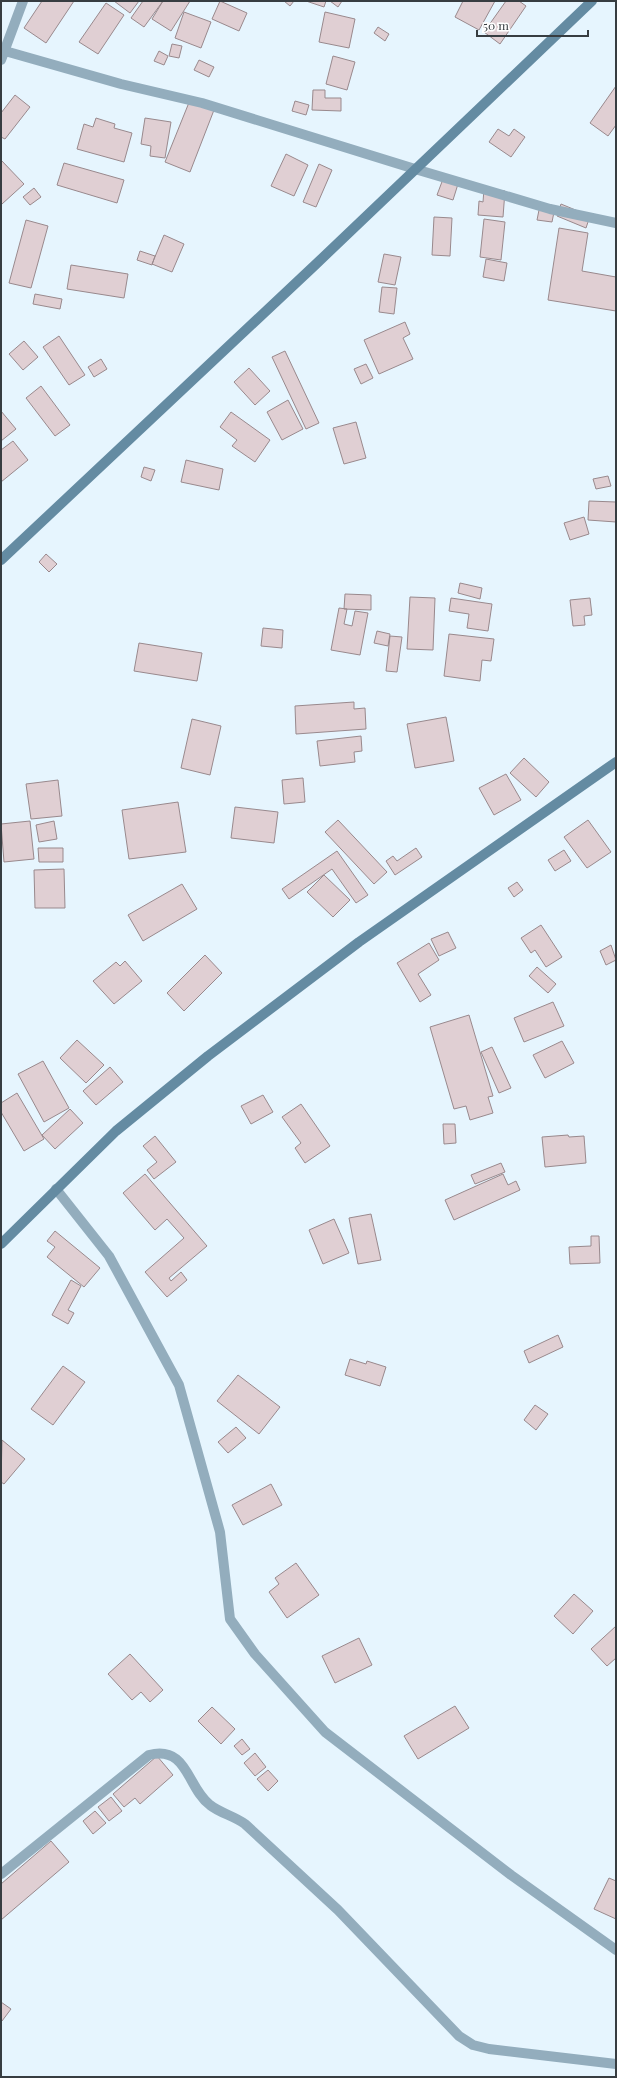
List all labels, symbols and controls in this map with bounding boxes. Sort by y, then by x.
scale bar [477,12,588,38]
text: 50 m [483,17,509,33]

